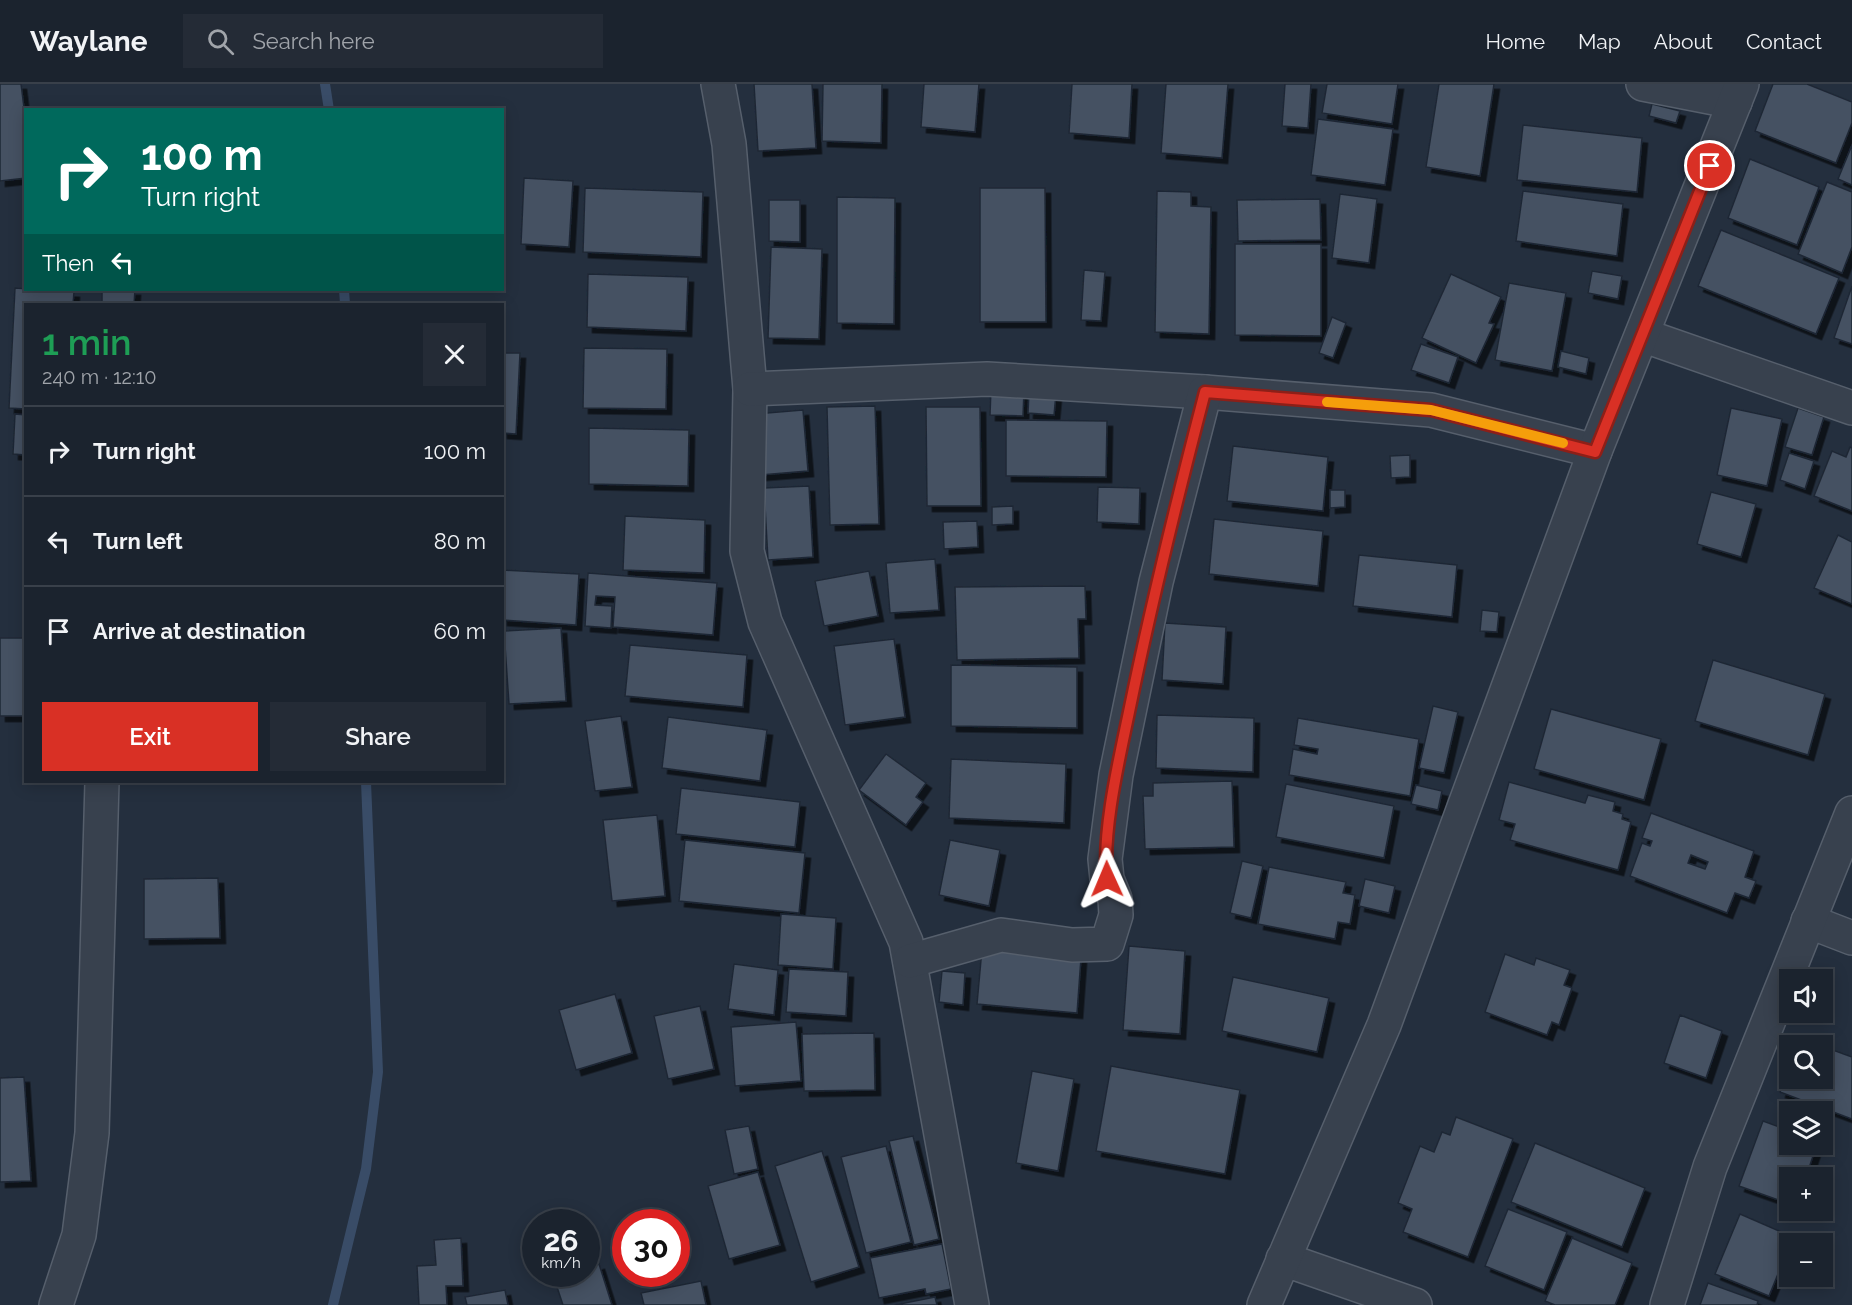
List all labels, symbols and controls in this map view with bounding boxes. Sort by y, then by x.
search box [183,14,603,68]
text: Waylane [30,25,147,58]
icon: search [204,25,237,58]
text: Search here [252,28,375,54]
text: Home [1486,29,1545,54]
text: Map [1578,29,1621,54]
text: About [1654,29,1713,54]
text: Contact [1746,29,1822,54]
text: 100 m [141,131,263,180]
icon: right [42,132,120,210]
pin [1684,140,1735,191]
icon: arrive [1693,149,1726,182]
text: Turn right [141,181,260,212]
icon: left [106,246,139,279]
text: Then [42,250,94,276]
text: 1 min [42,321,131,363]
button: close [423,323,486,386]
text: 240 m · 12:10 [42,365,157,389]
icon: right [42,435,75,468]
text: Turn right [93,438,196,464]
text: 100 m [424,438,486,464]
icon: left [42,525,75,558]
text: Turn left [93,528,183,554]
text: 80 m [434,528,486,554]
icon: arrive [42,615,75,648]
text: Arrive at destination [93,618,306,644]
text: 60 m [433,618,486,644]
button: Exit [42,702,258,771]
button: Share [270,702,486,771]
position arrow [1075,847,1139,911]
map controls [1779,969,1833,1287]
button: sound [1779,969,1833,1023]
button: search [1779,1035,1833,1089]
button: layers [1779,1101,1833,1155]
button: + [1779,1167,1833,1221]
speed limit sign: 30 [612,1209,690,1287]
text: 26 [543,1223,579,1258]
button: − [1779,1233,1833,1287]
text: km/h [541,1254,581,1272]

